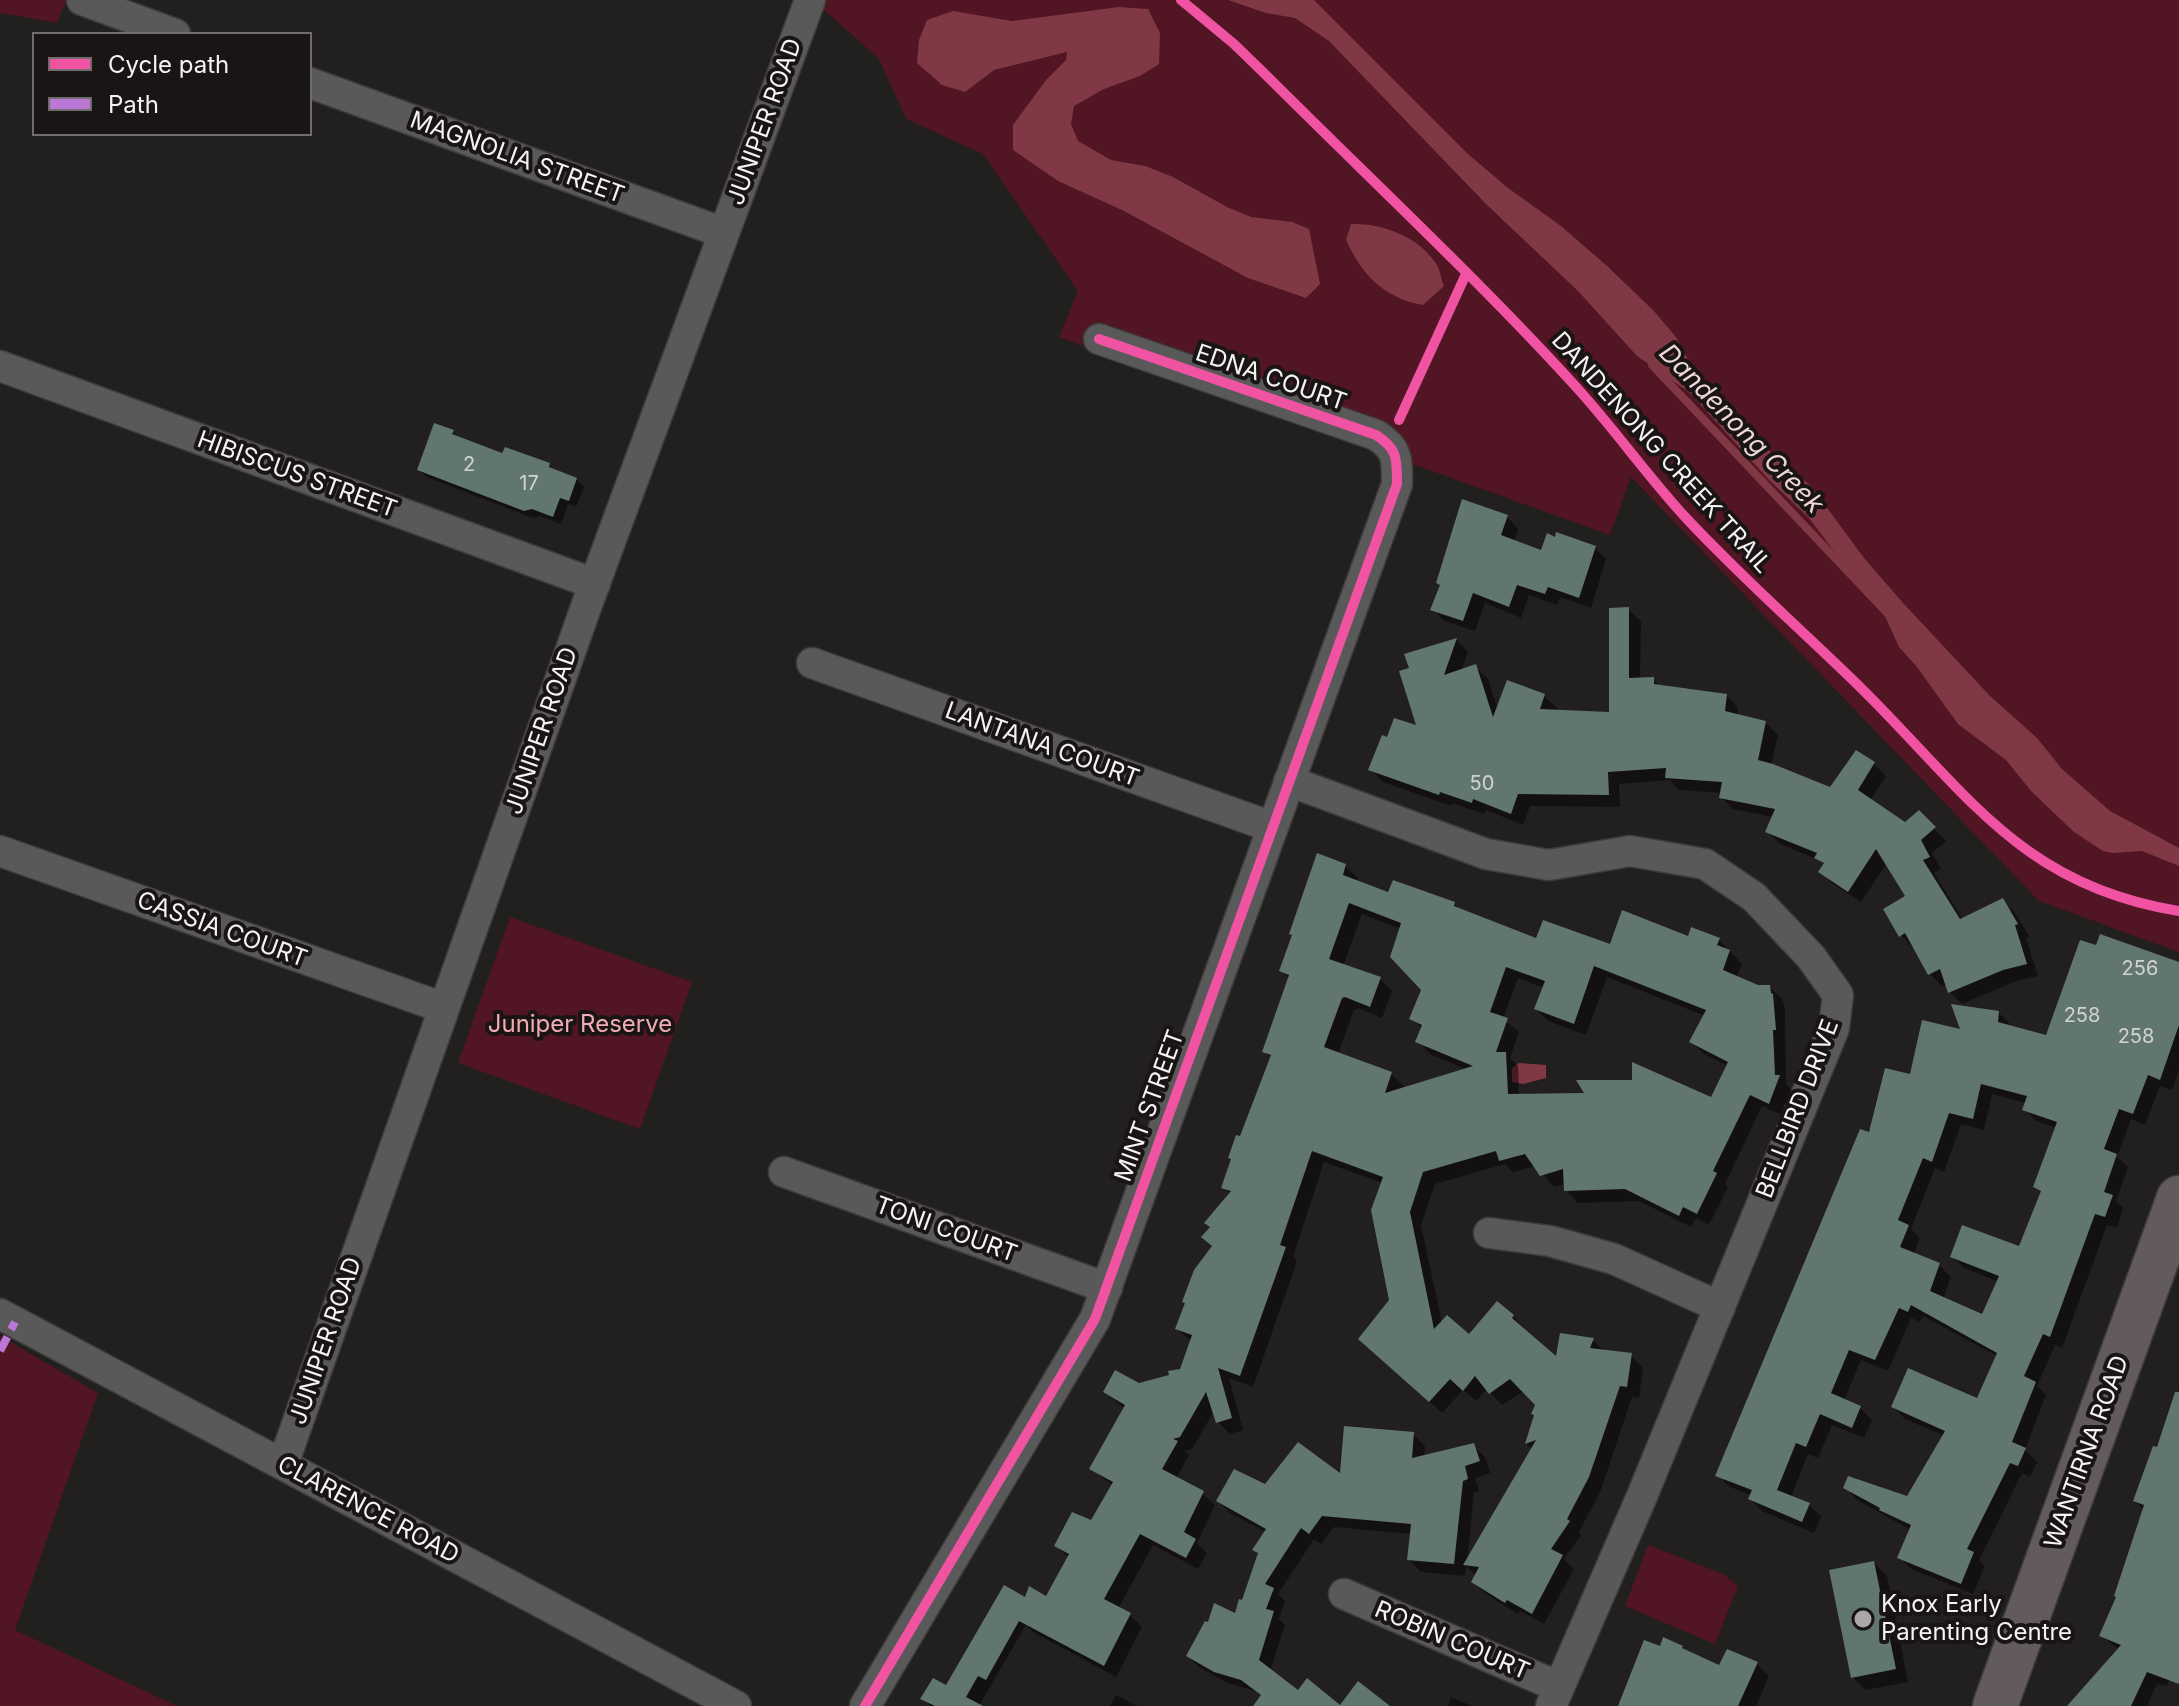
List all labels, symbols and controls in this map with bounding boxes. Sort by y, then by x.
legend [32,32,312,136]
street label: JUNIPER ROAD [722,35,808,209]
text: Cycle path [108,50,229,79]
text: Path [108,90,159,119]
street label: MAGNOLIA STREET [406,106,628,210]
street label: DANDENONG CREEK TRAIL [1545,327,1777,579]
water label: Dandenong Creek [1652,338,1830,520]
street label: EDNA COURT [1192,339,1350,417]
street label: HIBISCUS STREET [193,426,401,524]
house number: 2 [463,453,475,477]
house number: 17 [519,472,539,496]
street label: JUNIPER ROAD [500,644,584,818]
street label: LANTANA COURT [941,697,1143,793]
house number: 50 [1470,772,1494,796]
street label: CASSIA COURT [133,886,311,974]
house number: 256 [2122,957,2158,981]
house number: 258 [2064,1004,2100,1028]
park label: Juniper Reserve [488,1011,672,1039]
street label: BELLBIRD DRIVE [1751,1016,1845,1202]
house number: 258 [2118,1025,2154,1049]
street label: MINT STREET [1109,1026,1191,1186]
street label: TONI COURT [871,1191,1021,1269]
street label: JUNIPER ROAD [284,1254,368,1428]
street label: WANTIRNA ROAD [2039,1352,2135,1552]
street label: CLARENCE ROAD [272,1450,464,1570]
place label: Knox Early Parenting Centre [1881,1591,2072,1647]
street label: ROBIN COURT [1370,1595,1534,1687]
marker: Knox Early Parenting Centre [1852,1608,1874,1630]

